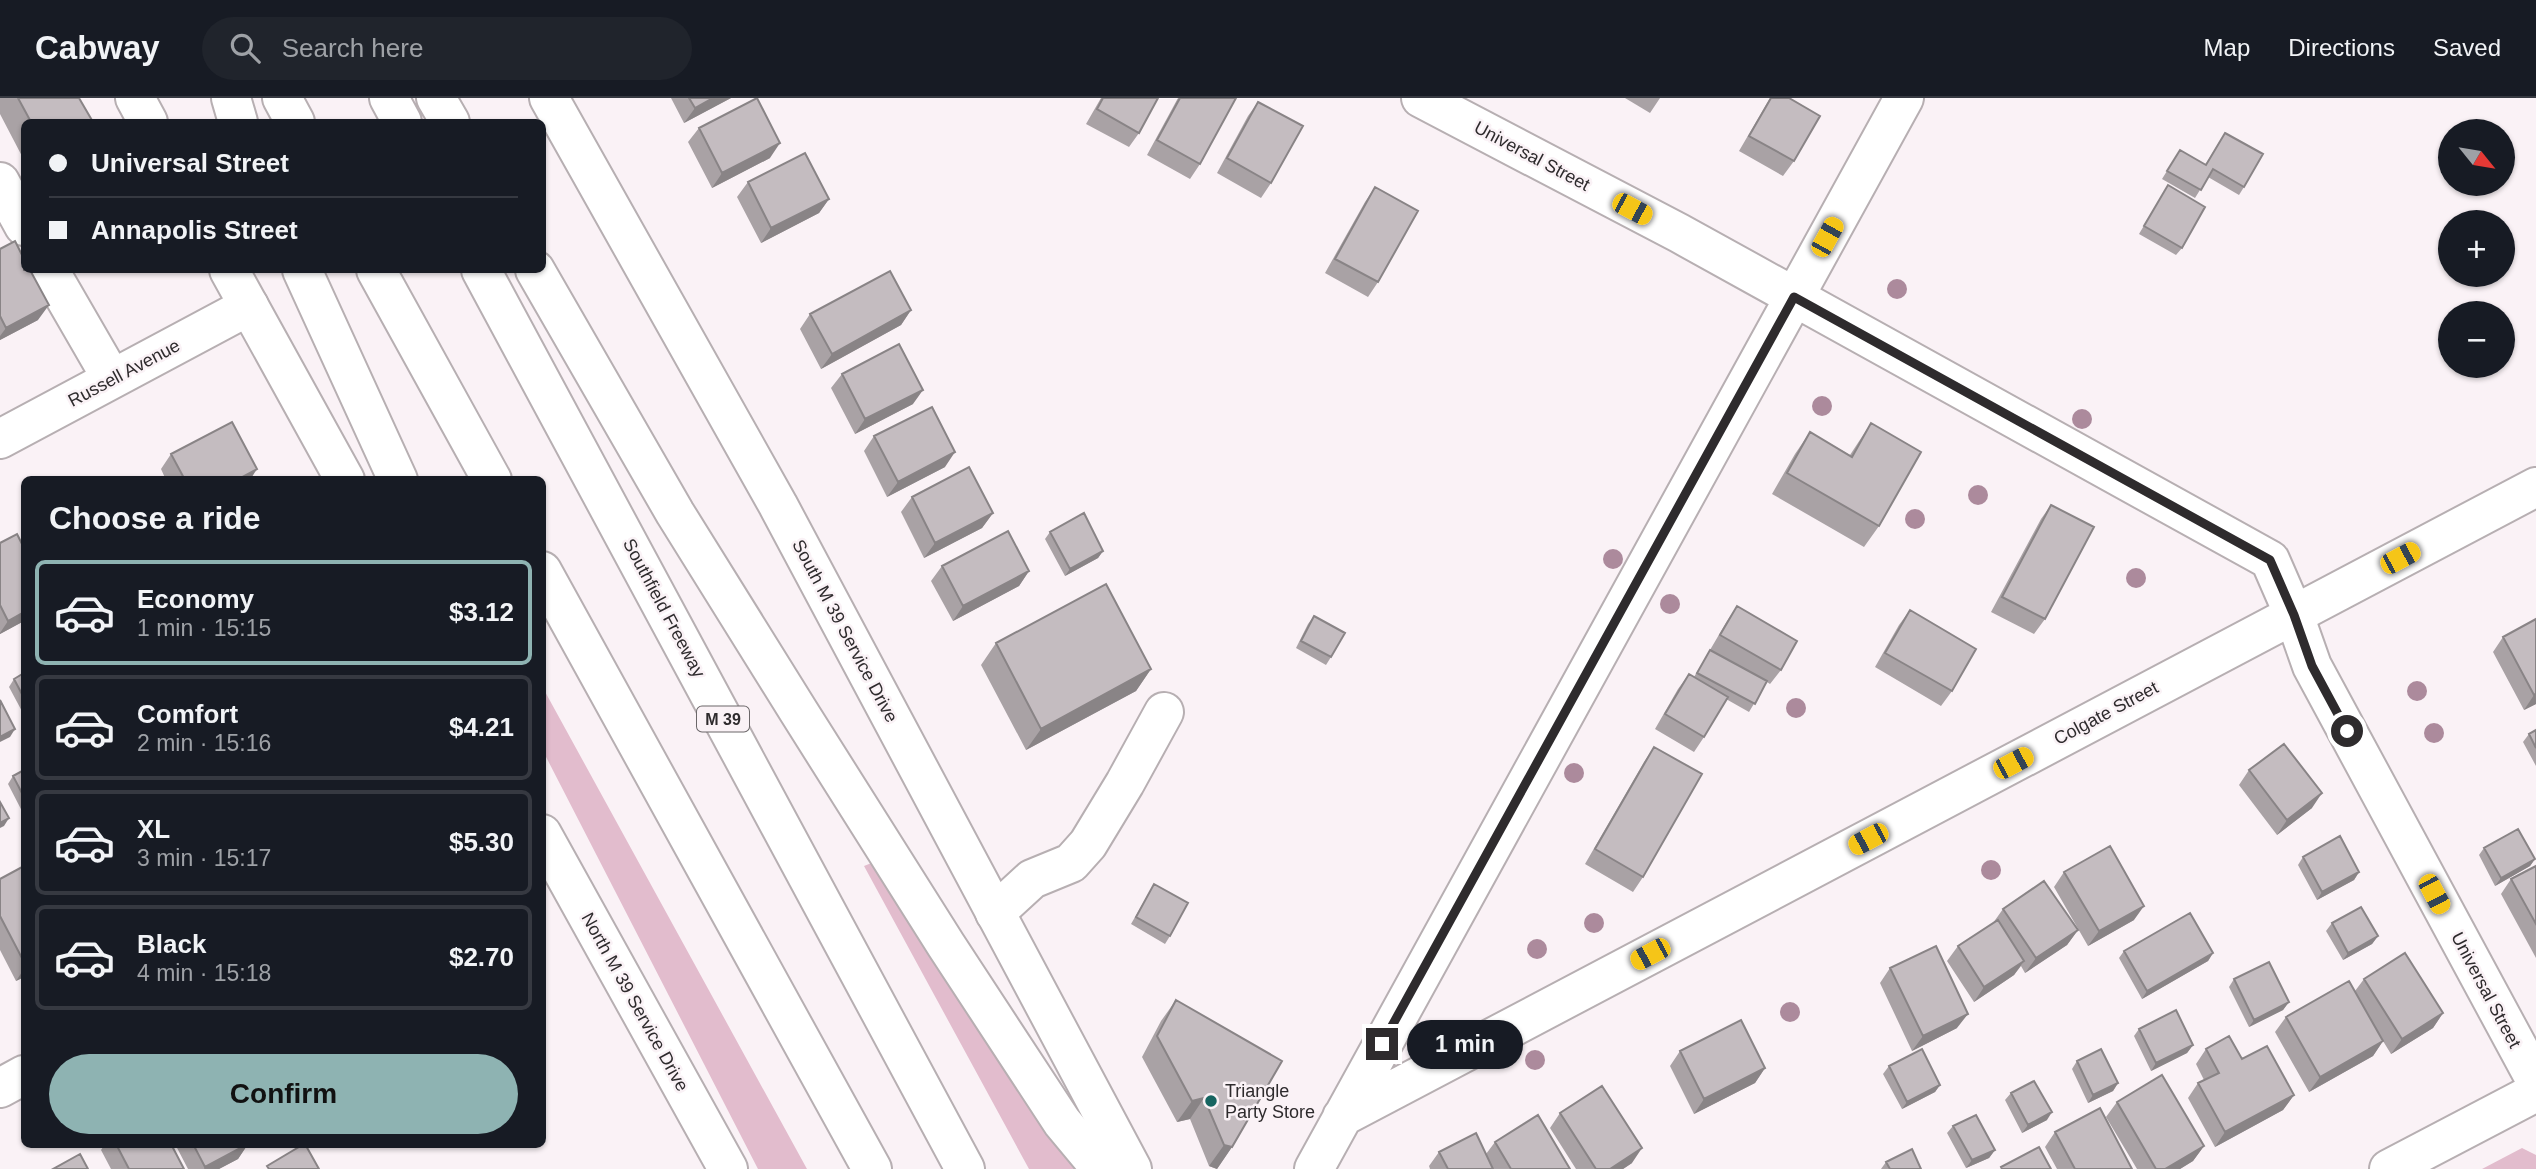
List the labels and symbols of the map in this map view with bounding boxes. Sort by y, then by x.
street label: Universal Street [1471,117,1593,195]
north arrow [2438,119,2515,196]
car [1609,190,1656,228]
car [1808,214,1847,260]
street label: Russell Avenue [65,335,183,411]
street label: Southfield Freeway [619,535,709,681]
street label: South M 39 Service Drive [788,536,902,726]
car [2377,539,2424,577]
street label: Colgate Street [2051,677,2161,749]
road number: M 39 [697,706,749,732]
route start [2331,715,2363,747]
car [1990,744,2037,782]
car [1845,820,1892,858]
car [2415,871,2454,917]
street label: North M 39 Service Drive [578,909,692,1095]
street label: Universal Street [2447,929,2525,1051]
car [1627,935,1674,973]
callout: 1 min [1406,1020,1522,1068]
route end [1366,1028,1398,1060]
place label: Triangle Party Store [1225,1081,1315,1122]
marker: Triangle Party Store [1203,1093,1219,1109]

